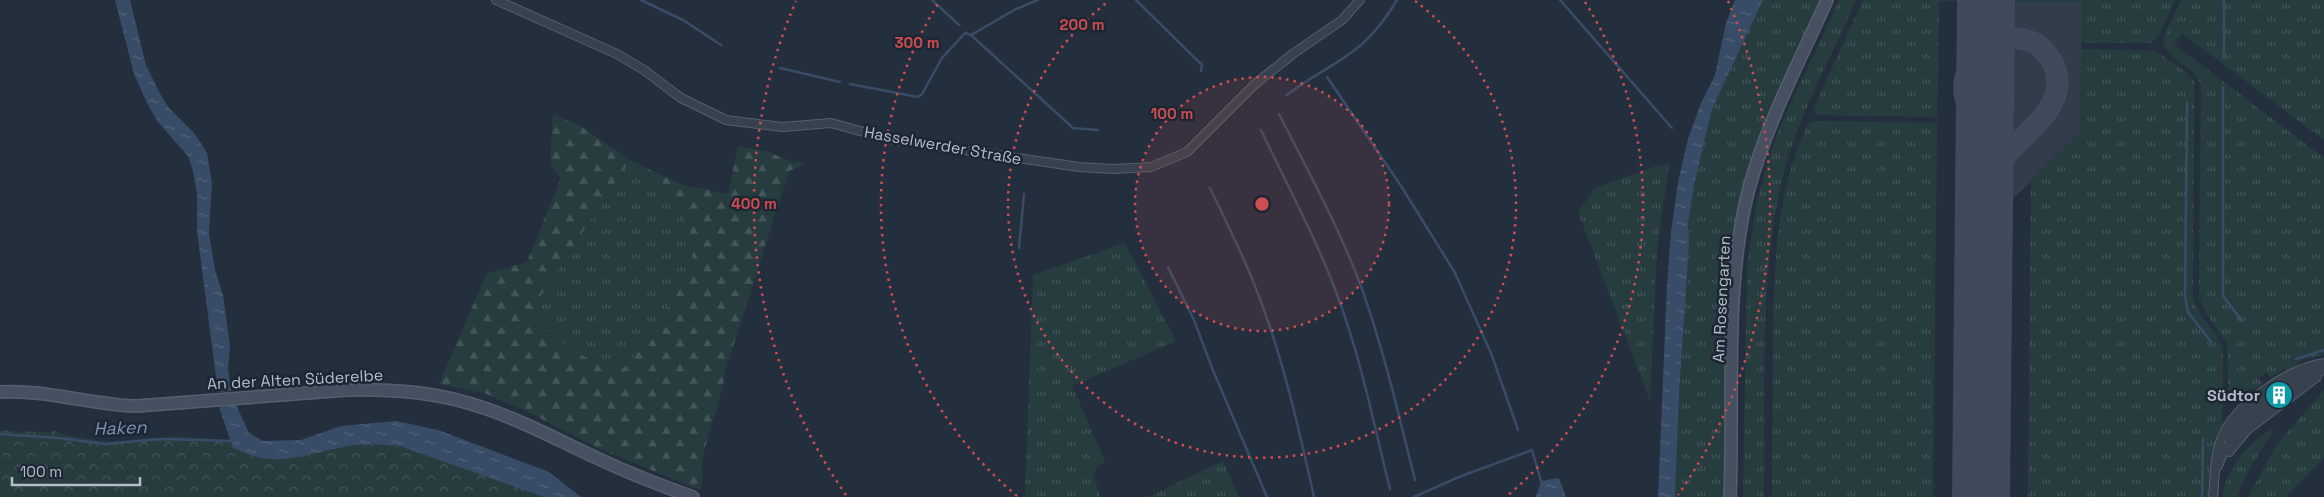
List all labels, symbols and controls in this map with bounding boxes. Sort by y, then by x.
text: 200 m [1060,15,1104,34]
text: 300 m [894,33,940,52]
text: 100 m [1151,104,1193,123]
street label: Hasselwerder Straße [863,121,1023,170]
text: 400 m [731,194,777,213]
centre of rings [1253,195,1271,213]
street label: Am Rosengarten [1708,235,1735,363]
street label: An der Alten Süderelbe [206,364,384,395]
building icon: Südtor [2264,380,2294,410]
place label: Südtor [2207,385,2260,406]
water label: Haken [93,415,148,440]
scale bar [12,454,140,486]
text: 100 m [20,462,62,481]

